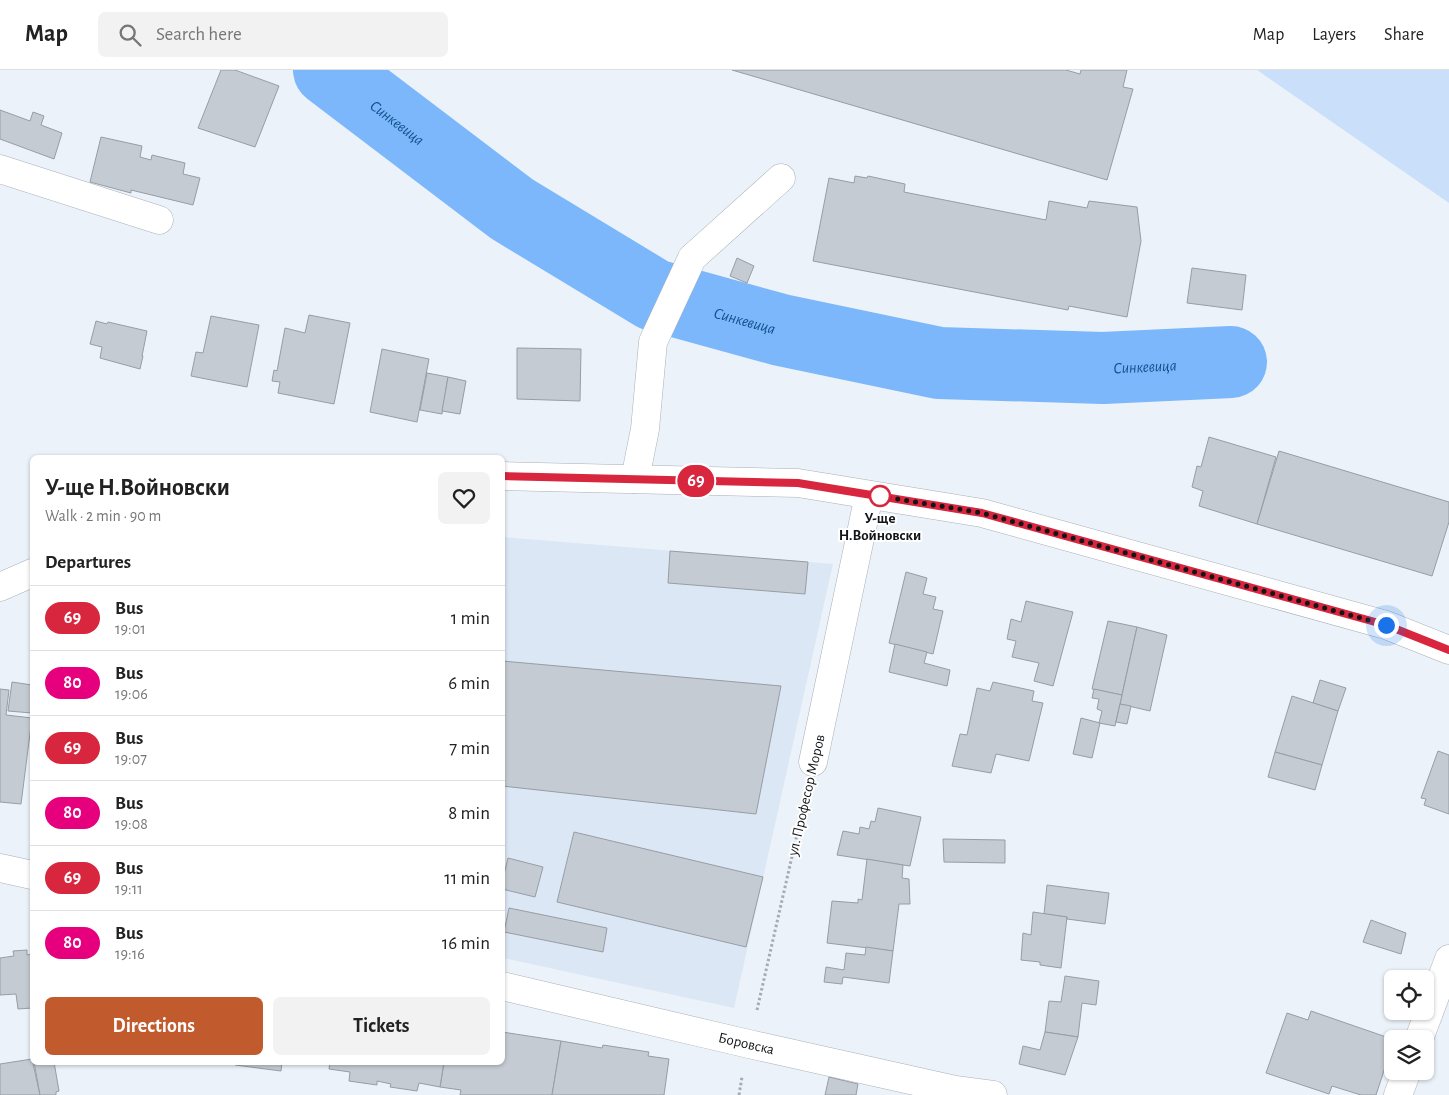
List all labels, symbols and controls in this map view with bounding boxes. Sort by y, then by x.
search box [98,12,448,57]
icon: search [116,21,144,49]
text: Map [25,22,68,46]
text: Search here [156,25,242,44]
text: Map [1253,26,1284,44]
text: Layers [1312,26,1356,44]
text: Share [1384,26,1424,44]
water label: Синкевица [367,97,427,148]
water label: Синкевица [712,305,777,337]
water label: Синкевица [1113,358,1177,377]
line badge: 69 [674,465,718,497]
button: heart [438,472,490,524]
text: 69 [687,472,705,490]
text: У-ще Н.Войновски [45,476,230,500]
marker: У-ще Н.Войновски [869,485,891,507]
text: Walk · 2 min · 90 m [45,508,161,524]
place label: У-ще Н.Войновски [839,511,921,543]
text: Departures [45,553,131,572]
text: Bus [115,599,143,618]
text: 69 [64,609,81,627]
text: 1 min [451,609,490,628]
your location [1374,613,1399,638]
text: 19:01 [115,621,146,637]
text: Bus [115,664,143,683]
text: 80 [63,674,82,692]
text: 6 min [448,674,490,693]
text: 19:06 [115,686,148,702]
text: Bus [115,729,143,748]
street label: ул. Професор Моров [785,733,828,858]
text: 69 [64,739,81,757]
text: 7 min [449,739,490,758]
text: 19:07 [115,751,147,767]
text: Bus [115,794,143,813]
text: 80 [63,804,82,822]
text: 8 min [448,804,490,823]
text: 19:08 [115,816,148,832]
text: Bus [115,859,143,878]
text: 69 [64,869,81,887]
text: 11 min [444,869,490,888]
text: 19:11 [115,881,143,897]
text: Bus [115,924,143,943]
text: 80 [63,934,82,952]
text: 16 min [442,934,490,953]
text: 19:16 [115,946,145,962]
map controls [1384,970,1434,1080]
button: locate [1384,970,1434,1020]
button: Directions [45,997,263,1055]
button: Tickets [273,997,490,1055]
street label: Боровска [717,1030,776,1057]
button: layers [1384,1030,1434,1080]

